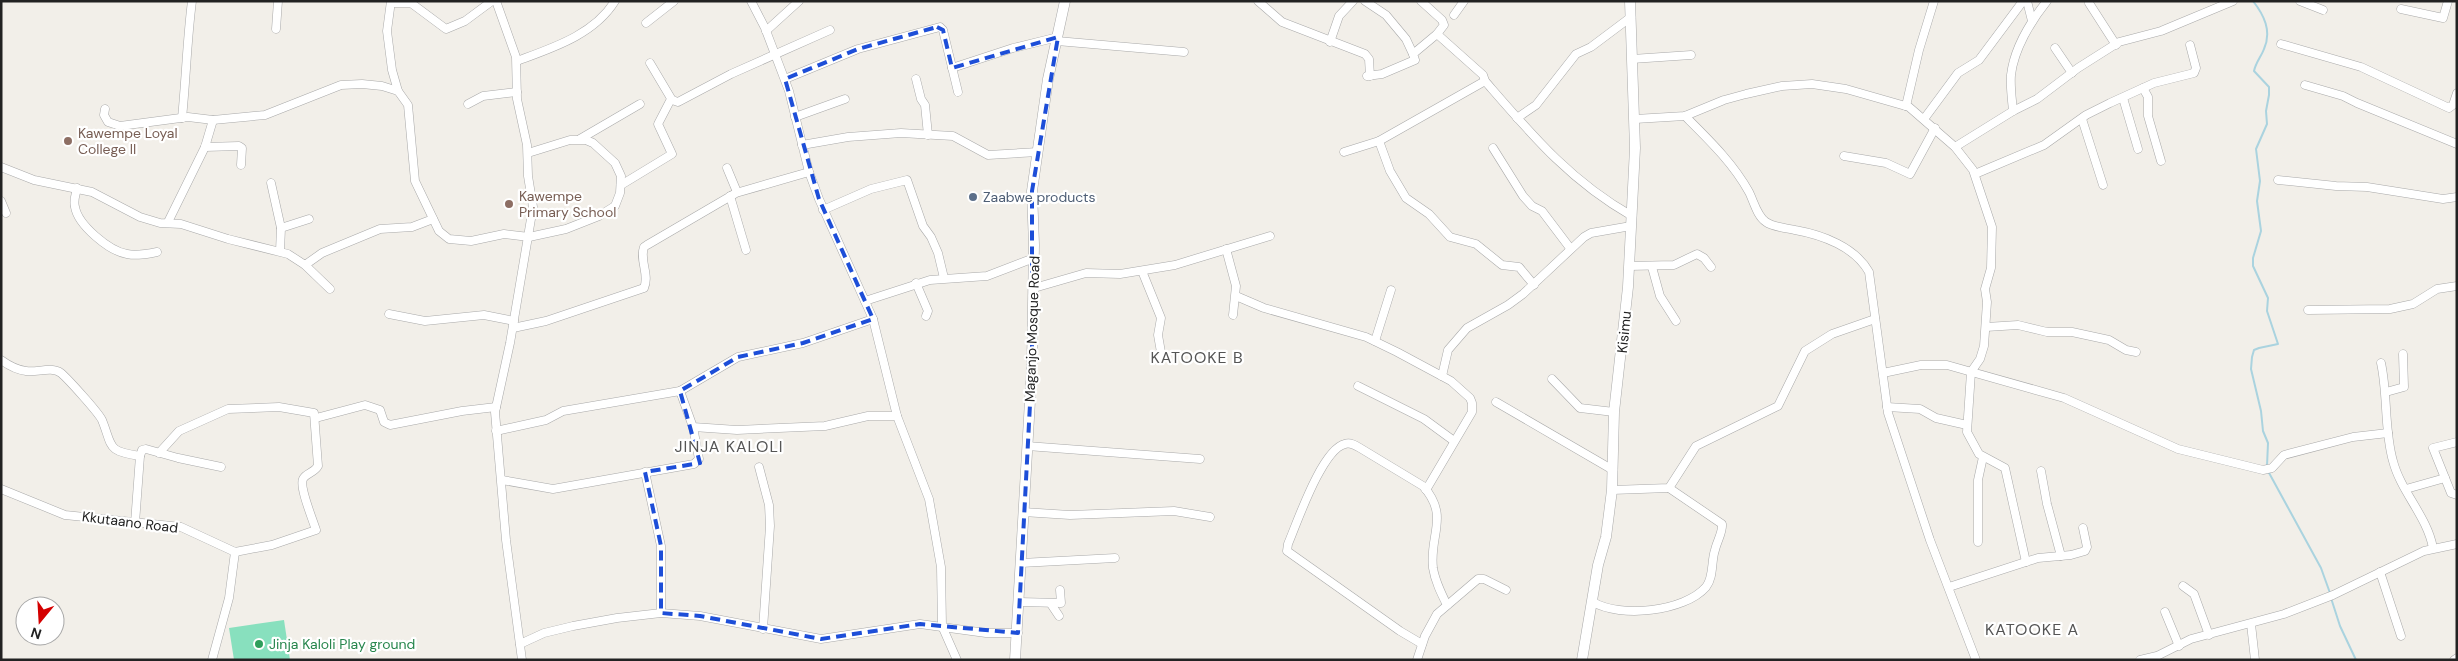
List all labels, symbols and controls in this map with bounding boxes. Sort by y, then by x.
place label: Kawempe Loyal College II [78,124,178,158]
marker: Kawempe Loyal College II [62,135,74,147]
place label: Kawempe Primary School [519,187,616,221]
place label: Zaabwe products [983,188,1096,206]
marker: Zaabwe products [967,191,979,203]
marker: Kawempe Primary School [503,198,515,210]
street label: Maganjo Mosque Road [1020,255,1044,403]
street label: Kisimu [1613,310,1635,354]
district label: KATOOKE B [1150,347,1244,368]
district label: JINJA KALOLI [674,436,784,457]
street label: Kkutaano Road [81,507,179,537]
north arrow [15,596,65,646]
district label: KATOOKE A [1985,619,2079,640]
text: N [28,623,44,644]
place label: Jinja Kaloli Play ground [269,635,415,653]
marker: Jinja Kaloli Play ground [253,638,265,650]

